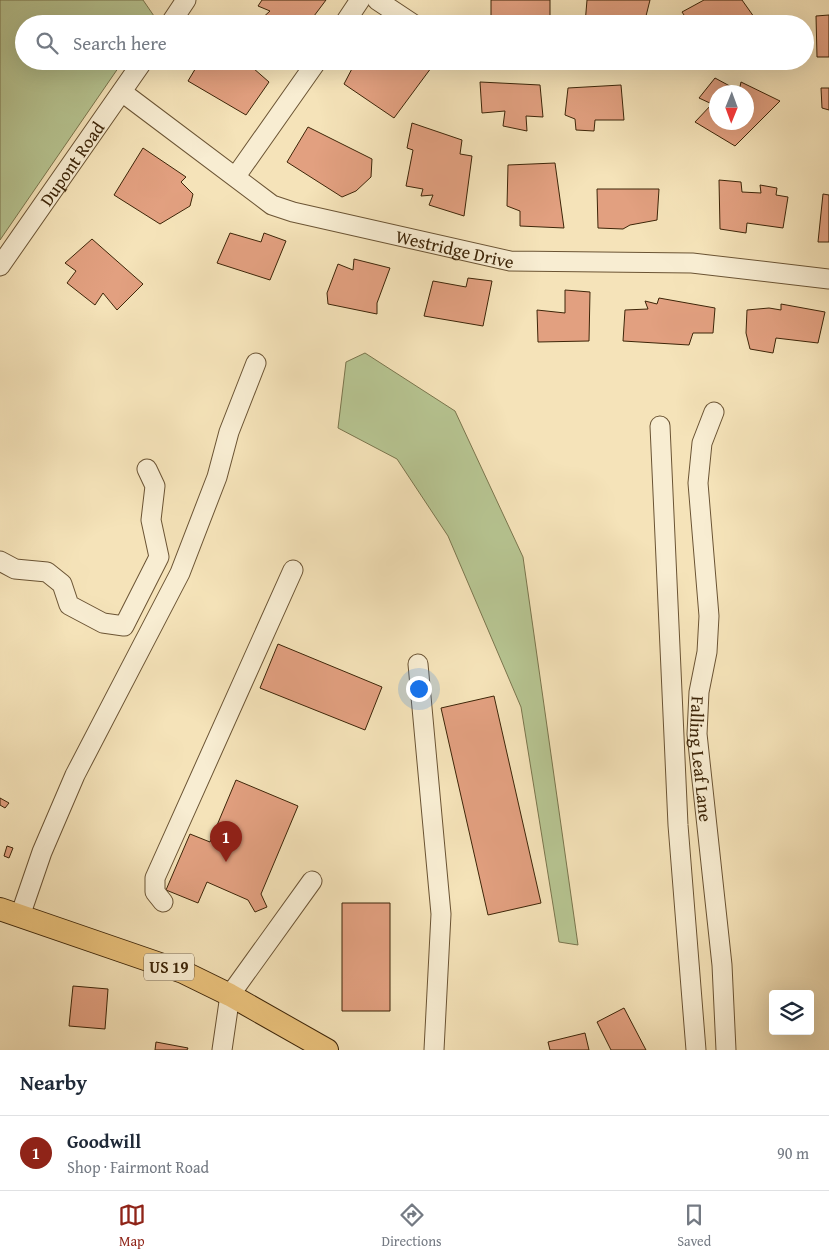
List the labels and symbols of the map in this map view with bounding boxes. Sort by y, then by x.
north arrow [709,85,754,130]
street label: Dupont Road [32,115,111,211]
street label: Westridge Drive [393,222,517,275]
your location [406,676,432,702]
street label: Falling Leaf Lane [683,696,720,823]
pin: 1 [210,821,242,862]
road number: US 19 [144,954,194,980]

